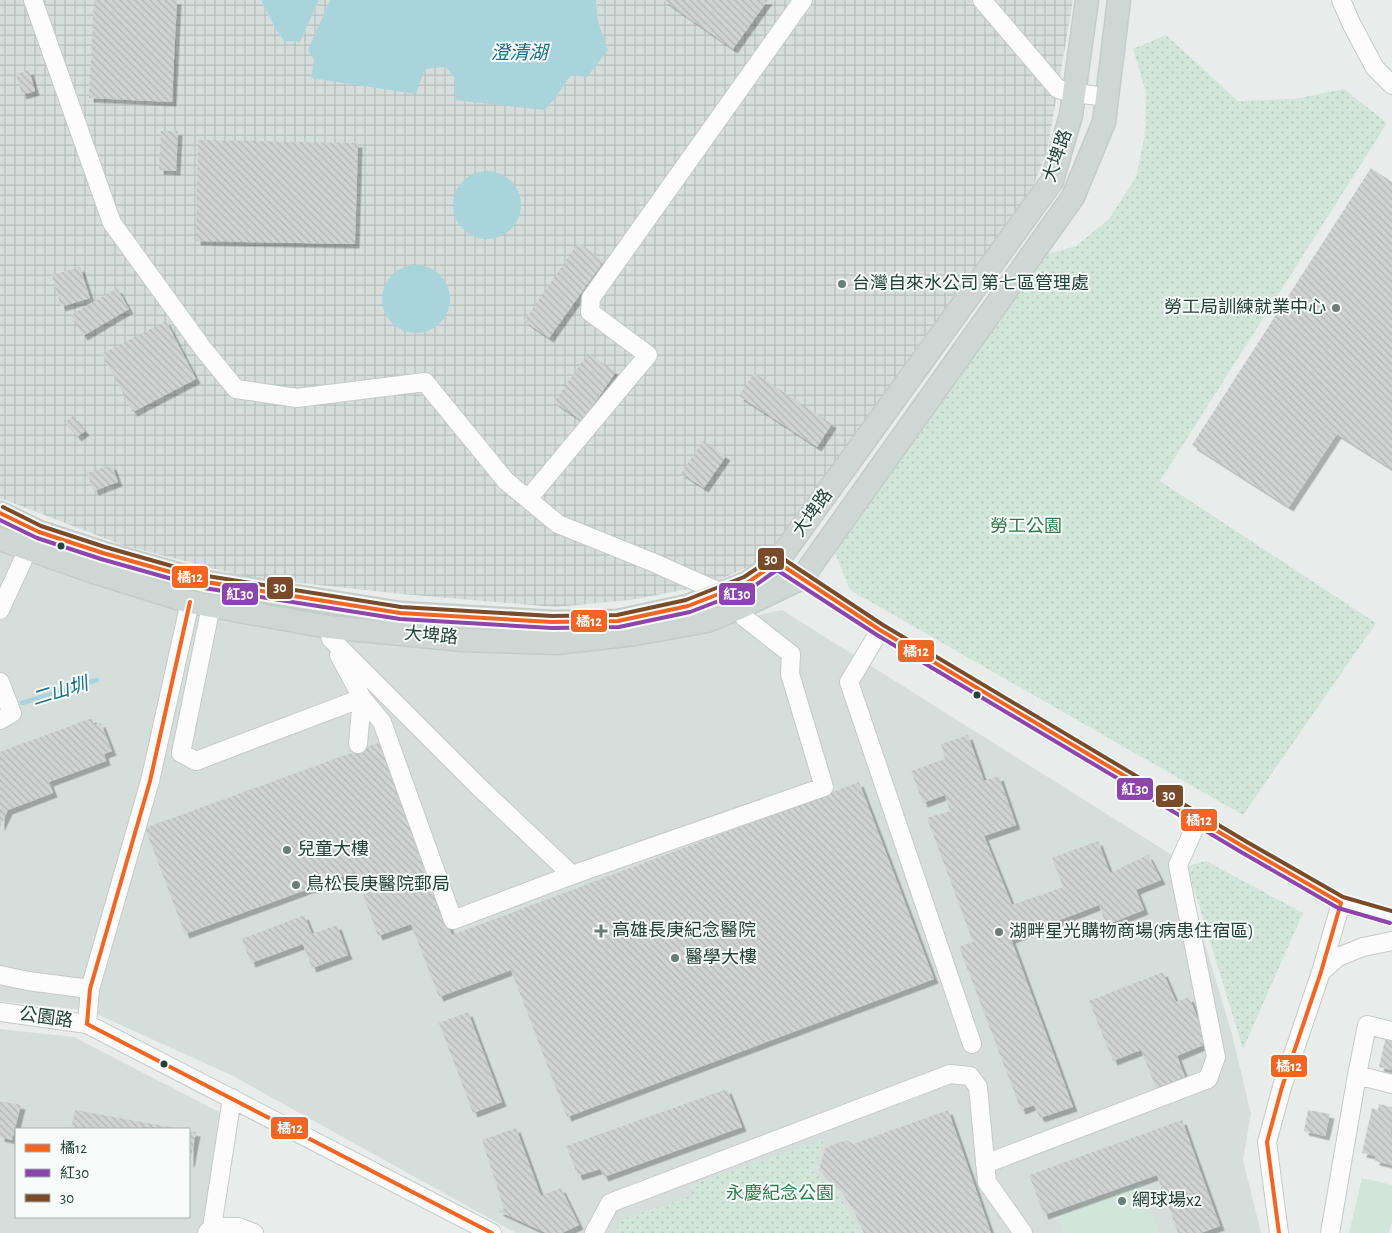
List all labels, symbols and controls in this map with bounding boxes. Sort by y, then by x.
water label: 澄清湖 [490,43,550,63]
street label: 大埤路 [1039,127,1075,184]
place label: 台灣自來水公司 第七區管理處 [852,273,1089,293]
marker: 台灣自來水公司 第七區管理處 [836,278,848,290]
place label: 勞工局訓練就業中心 [1164,297,1326,317]
marker: 勞工局訓練就業中心 [1330,302,1342,314]
street label: 大埤路 [788,485,836,540]
park label: 勞工公園 [990,517,1062,536]
unlabelled marker [56,541,66,551]
line badge: 30 [757,547,785,571]
text: 30 [764,553,778,567]
line badge: 橘12 [171,565,209,589]
text: 橘12 [177,570,203,585]
line badge: 30 [266,576,294,600]
text: 30 [273,581,287,595]
line badge: 紅30 [221,582,259,606]
line badge: 紅30 [718,582,756,606]
text: 紅30 [226,587,254,602]
text: 紅30 [723,587,751,602]
line badge: 橘12 [570,609,608,633]
text: 橘12 [576,614,602,629]
street label: 大埤路 [403,623,459,647]
line badge: 橘12 [897,639,935,663]
text: 橘12 [903,644,929,659]
water label: 二山圳 [30,673,93,709]
unlabelled marker [972,690,982,700]
line badge: 紅30 [1116,777,1154,801]
text: 紅30 [1121,782,1149,797]
line badge: 30 [1155,784,1184,808]
text: 30 [1162,789,1176,803]
line badge: 橘12 [1180,808,1218,832]
text: 橘12 [1186,813,1212,828]
place label: 兒童大樓 [297,839,369,859]
marker: 兒童大樓 [281,844,293,856]
place label: 鳥松長庚醫院郵局 [306,874,450,894]
marker: 鳥松長庚醫院郵局 [290,879,302,891]
place label: 高雄長庚紀念醫院 [612,920,756,940]
place label: 湖畔星光購物商場(病患住宿區) [1009,921,1254,941]
marker: 高雄長庚紀念醫院 [594,924,608,938]
marker: 湖畔星光購物商場(病患住宿區) [993,926,1005,938]
place label: 醫學大樓 [685,947,757,967]
marker: 醫學大樓 [669,952,681,964]
street label: 公園路 [18,1003,74,1031]
line badge: 橘12 [1270,1054,1308,1078]
unlabelled marker [159,1059,169,1069]
text: 橘12 [1276,1059,1302,1074]
line badge: 橘12 [270,1116,309,1140]
text: 橘12 [277,1121,303,1136]
legend [15,1128,190,1218]
text: 橘12 [60,1140,87,1156]
text: 紅30 [60,1165,89,1181]
park label: 永慶紀念公園 [726,1183,834,1203]
place label: 網球場x2 [1132,1190,1202,1210]
text: 30 [60,1191,74,1206]
marker: 網球場x2 [1116,1195,1128,1207]

